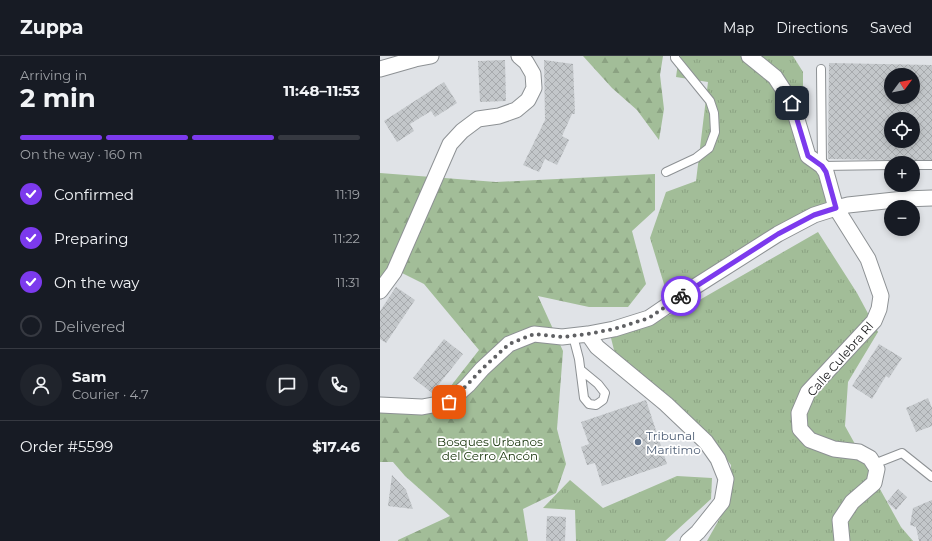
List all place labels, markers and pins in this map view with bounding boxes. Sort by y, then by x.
pin [775,86,809,120]
pin [432,385,466,419]
place label: Tribunal Maritimo [646,428,701,457]
marker: Tribunal Maritimo [633,437,643,447]

